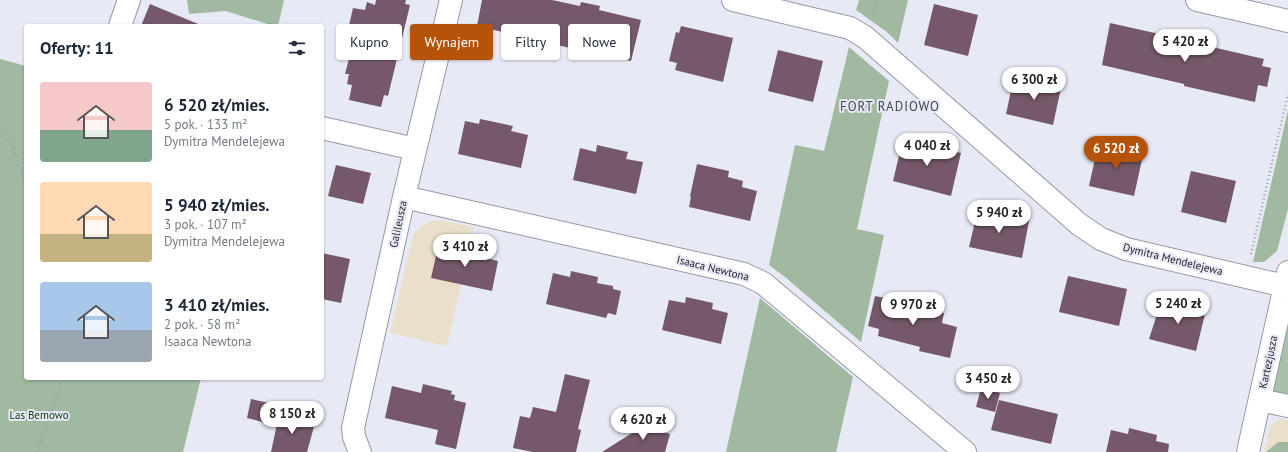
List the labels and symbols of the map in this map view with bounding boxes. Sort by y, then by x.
pin: 5 420 zł [1144,29,1226,63]
pin: 6 300 zł [993,67,1075,101]
district label: FORT RADIOWO [840,98,940,115]
pin: 4 040 zł [886,133,968,167]
pin: 6 520 zł [1075,136,1157,170]
street label: Galileusza [386,199,410,249]
pin: 5 940 zł [958,200,1040,234]
pin: 3 410 zł [424,234,506,268]
street label: Dymitra Mendelejewa [1122,240,1224,278]
street label: Isaaca Newtona [675,252,751,284]
pin: 5 240 zł [1137,291,1219,325]
pin: 9 970 zł [872,292,954,326]
street label: Kartezjusza [1256,334,1280,390]
pin: 3 450 zł [947,366,1029,400]
pin: 8 150 zł [251,401,333,435]
pin: 4 620 zł [602,407,684,441]
park label: Las Bemowo [9,408,69,422]

